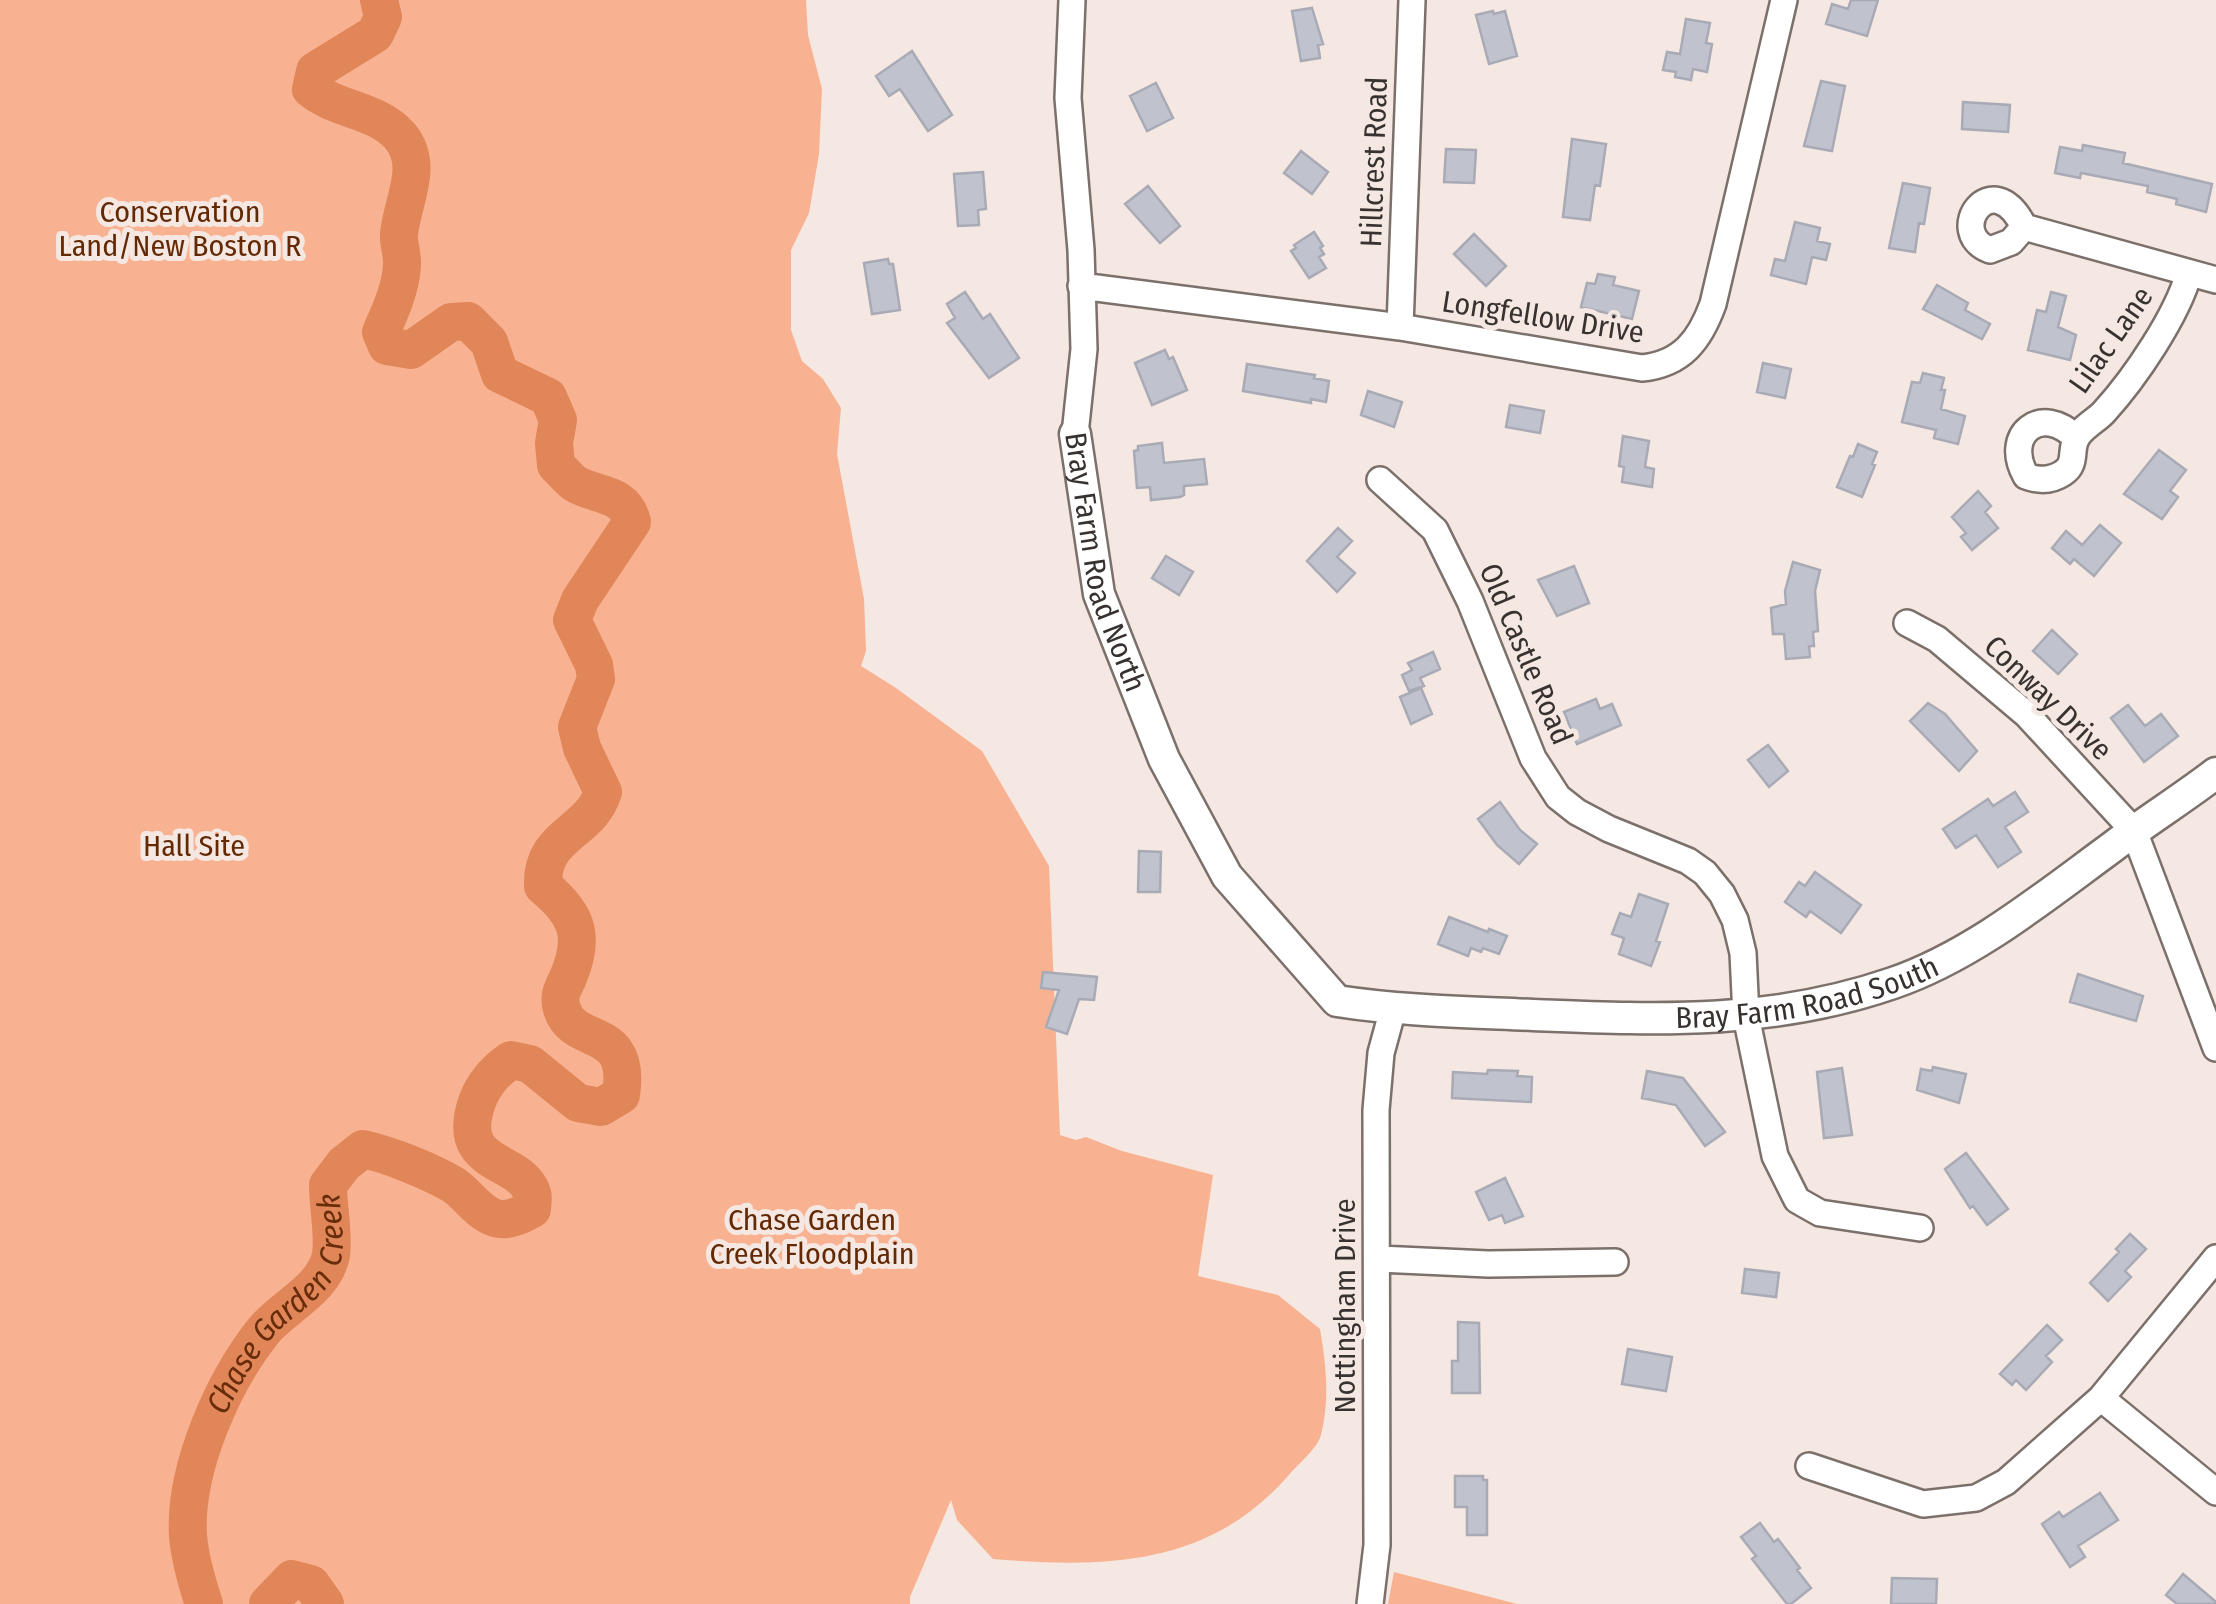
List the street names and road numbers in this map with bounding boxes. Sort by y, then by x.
street label: Hillcrest Road [1353,76,1395,248]
street label: Lilac Lane [2061,280,2161,400]
street label: Longfellow Drive [1440,283,1646,351]
street label: Bray Farm Road North [1057,430,1154,697]
street label: Old Castle Road [1472,558,1580,750]
street label: Conway Drive [1977,628,2119,768]
street label: Bray Farm Road South [1675,949,1944,1036]
street label: Nottingham Drive [1327,1198,1363,1414]

